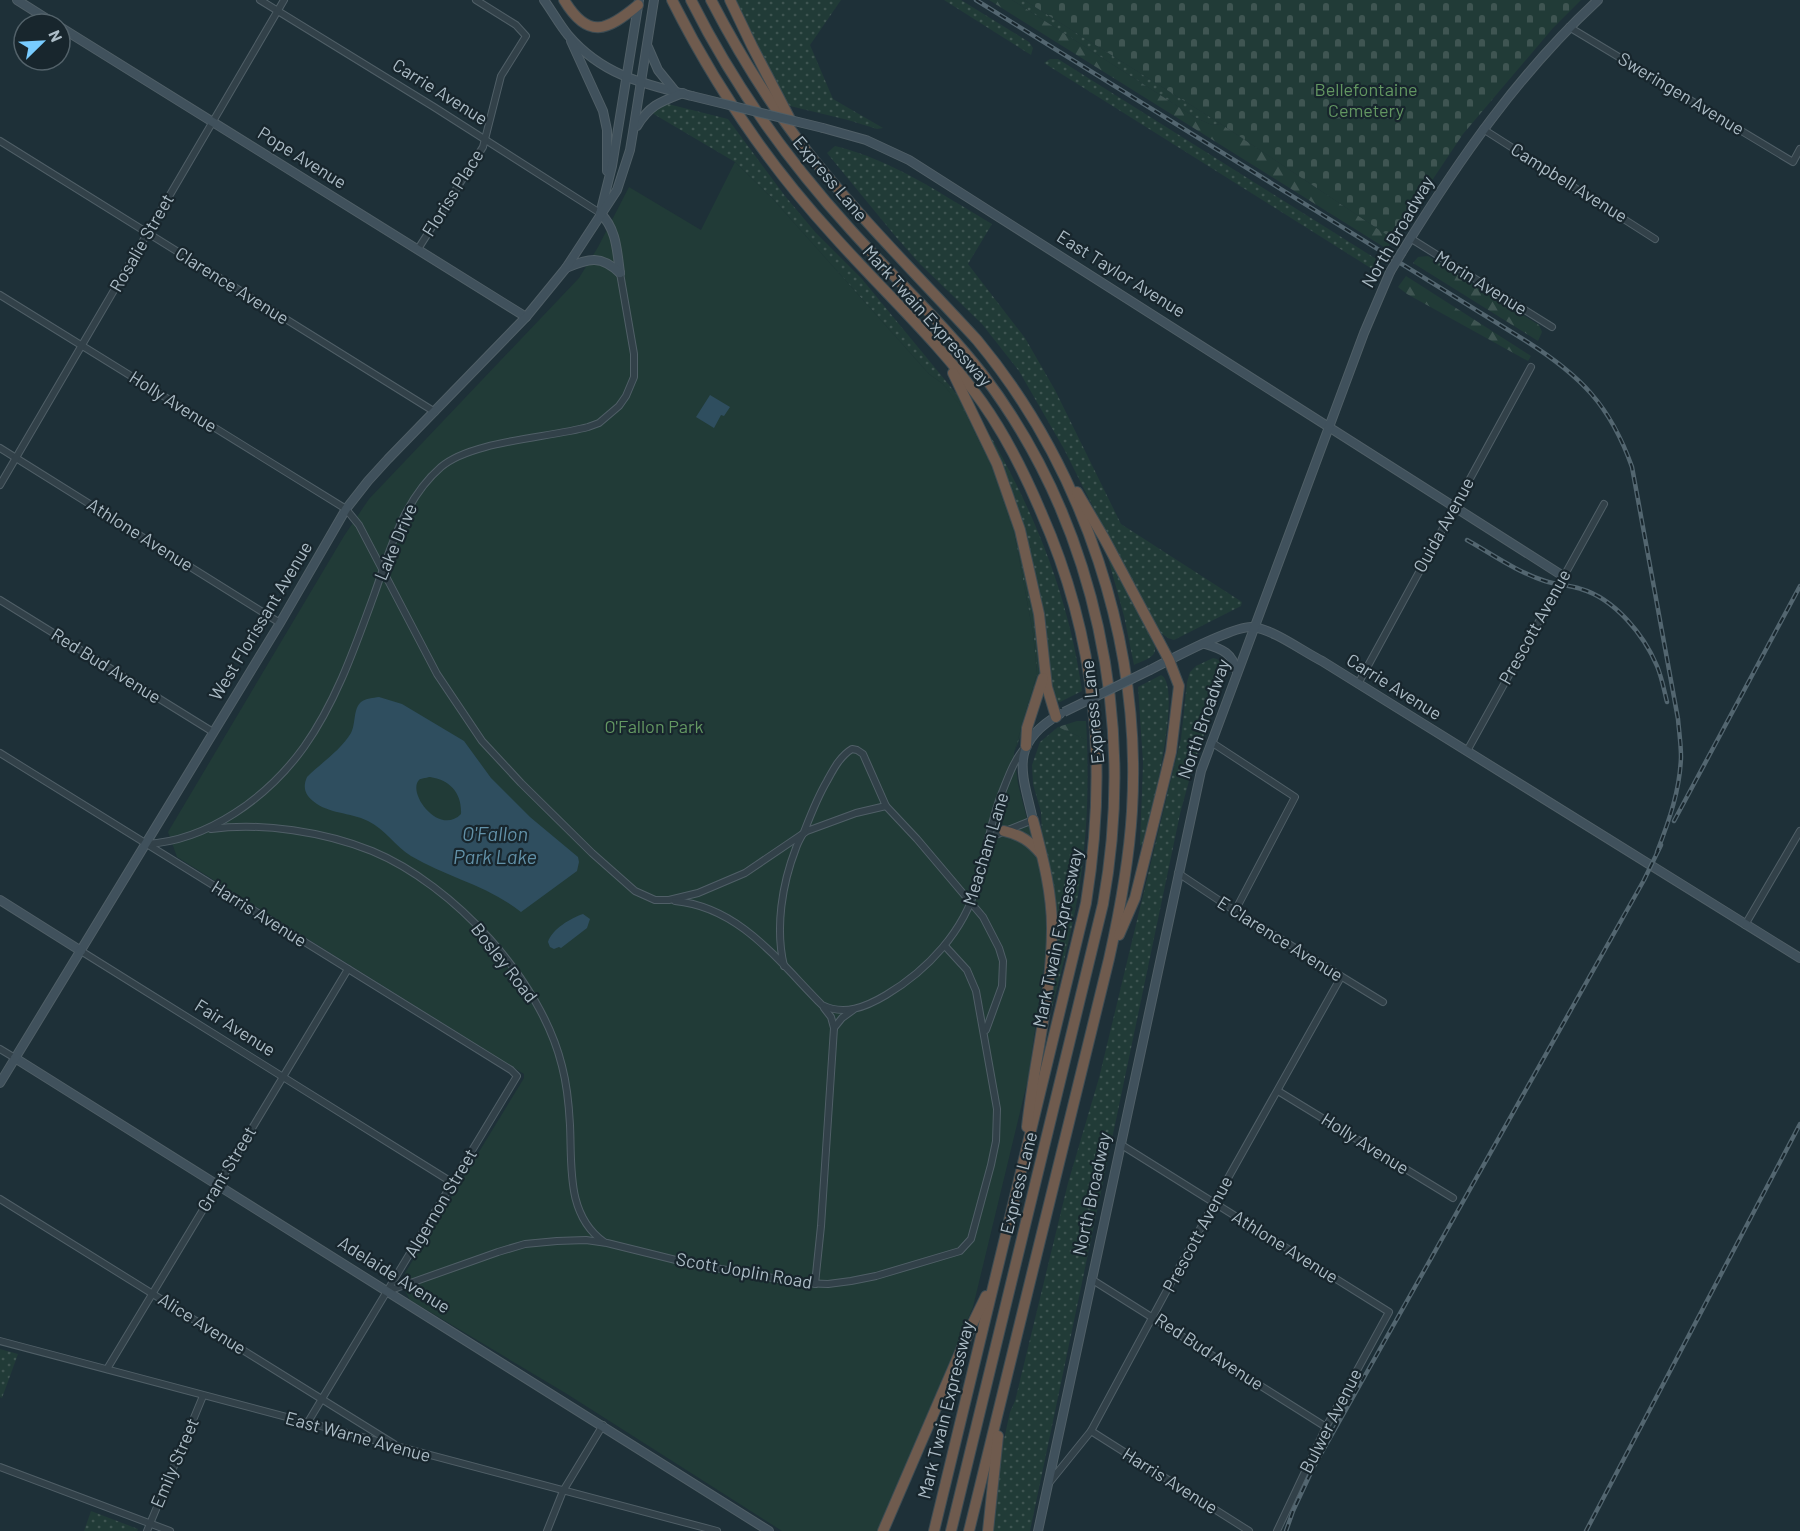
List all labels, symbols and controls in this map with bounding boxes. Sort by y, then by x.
north arrow [12,12,72,72]
text: N [45,27,67,44]
street label: Sweringen Avenue [1614,47,1749,139]
street label: Carrie Avenue [389,53,492,129]
park label: Bellefontaine Cemetery [1314,78,1418,121]
street label: Pope Avenue [254,121,351,193]
street label: Express Lane [789,131,873,225]
street label: Campbell Avenue [1507,138,1632,227]
street label: Floriss Place [417,145,488,240]
street label: North Broadway [1356,172,1438,291]
street label: Rosalie Street [104,189,178,296]
street label: East Taylor Avenue [1053,225,1190,322]
street label: Mark Twain Expressway [858,240,997,391]
street label: Clarence Avenue [172,241,293,329]
street label: Morin Avenue [1431,245,1532,319]
street label: Holly Avenue [126,366,221,437]
street label: Ouida Avenue [1408,473,1478,576]
street label: Athlone Avenue [83,493,198,576]
street label: Lake Drive [369,500,421,583]
street label: West Florissant Avenue [204,537,316,704]
street label: Prescott Avenue [1493,565,1575,688]
street label: Red Bud Avenue [48,623,165,708]
street label: Carrie Avenue [1343,648,1446,724]
street label: North Broadway [1172,656,1234,782]
street label: Express Lane [1076,659,1108,765]
park label: O'Fallon Park [604,715,704,737]
street label: Meacham Lane [957,790,1013,908]
water label: O'Fallon Park Lake [453,821,537,868]
street label: Mark Twain Expressway [1027,846,1087,1029]
street label: Harris Avenue [208,875,311,951]
street label: E Clarence Avenue [1214,891,1347,986]
street label: Bosley Road [467,918,543,1007]
street label: Fair Avenue [191,994,280,1061]
street label: Holly Avenue [1318,1108,1413,1179]
street label: Grant Street [192,1122,260,1215]
street label: Express Lane [995,1129,1041,1236]
street label: North Broadway [1067,1130,1115,1257]
street label: Algernon Street [399,1144,481,1261]
street label: Prescott Avenue [1157,1172,1237,1295]
street label: Athlone Avenue [1228,1205,1343,1288]
street label: Adelaide Avenue [334,1231,455,1317]
street label: Scott Joplin Road [674,1247,814,1293]
street label: Alice Avenue [155,1287,250,1359]
street label: Red Bud Avenue [1151,1308,1268,1395]
street label: Mark Twain Expressway [912,1318,978,1501]
street label: Bulwer Avenue [1294,1365,1366,1477]
street label: East Warne Avenue [283,1406,433,1466]
street label: Emily Street [145,1414,203,1511]
street label: Harris Avenue [1119,1442,1222,1518]

